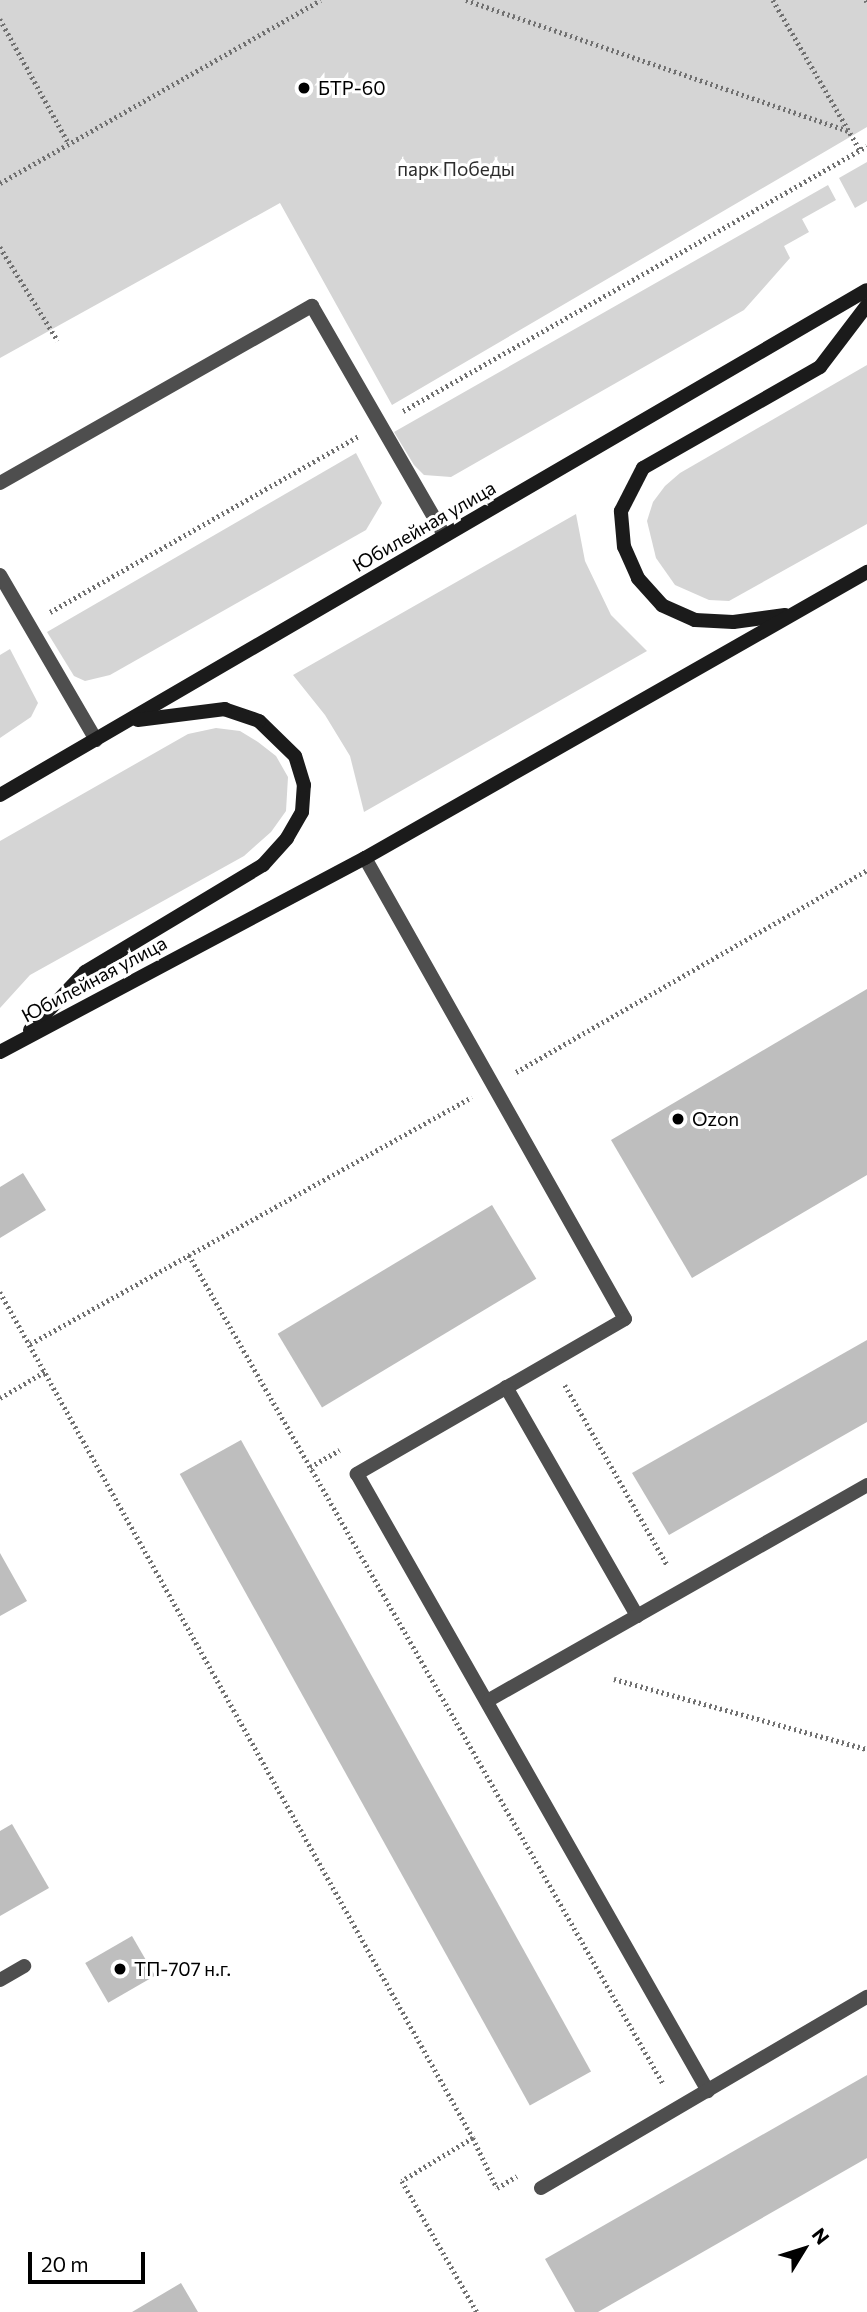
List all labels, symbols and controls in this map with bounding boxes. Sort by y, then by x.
place label: БТР-60 [318,77,386,99]
marker: БТР-60 [296,80,312,96]
park label: парк Победы [397,158,515,180]
street label: Юбилейная улица [349,476,499,576]
street label: Юбилейная улица [17,931,171,1027]
place label: Ozon [692,1108,739,1130]
marker: Ozon [670,1111,686,1127]
place label: ТП-707 н.г. [134,1958,231,1980]
marker: ТП-707 н.г. [112,1961,128,1977]
north arrow [769,2214,839,2284]
text: N [807,2223,834,2248]
scale bar [32,2238,149,2282]
text: 20 m [41,2251,89,2276]

